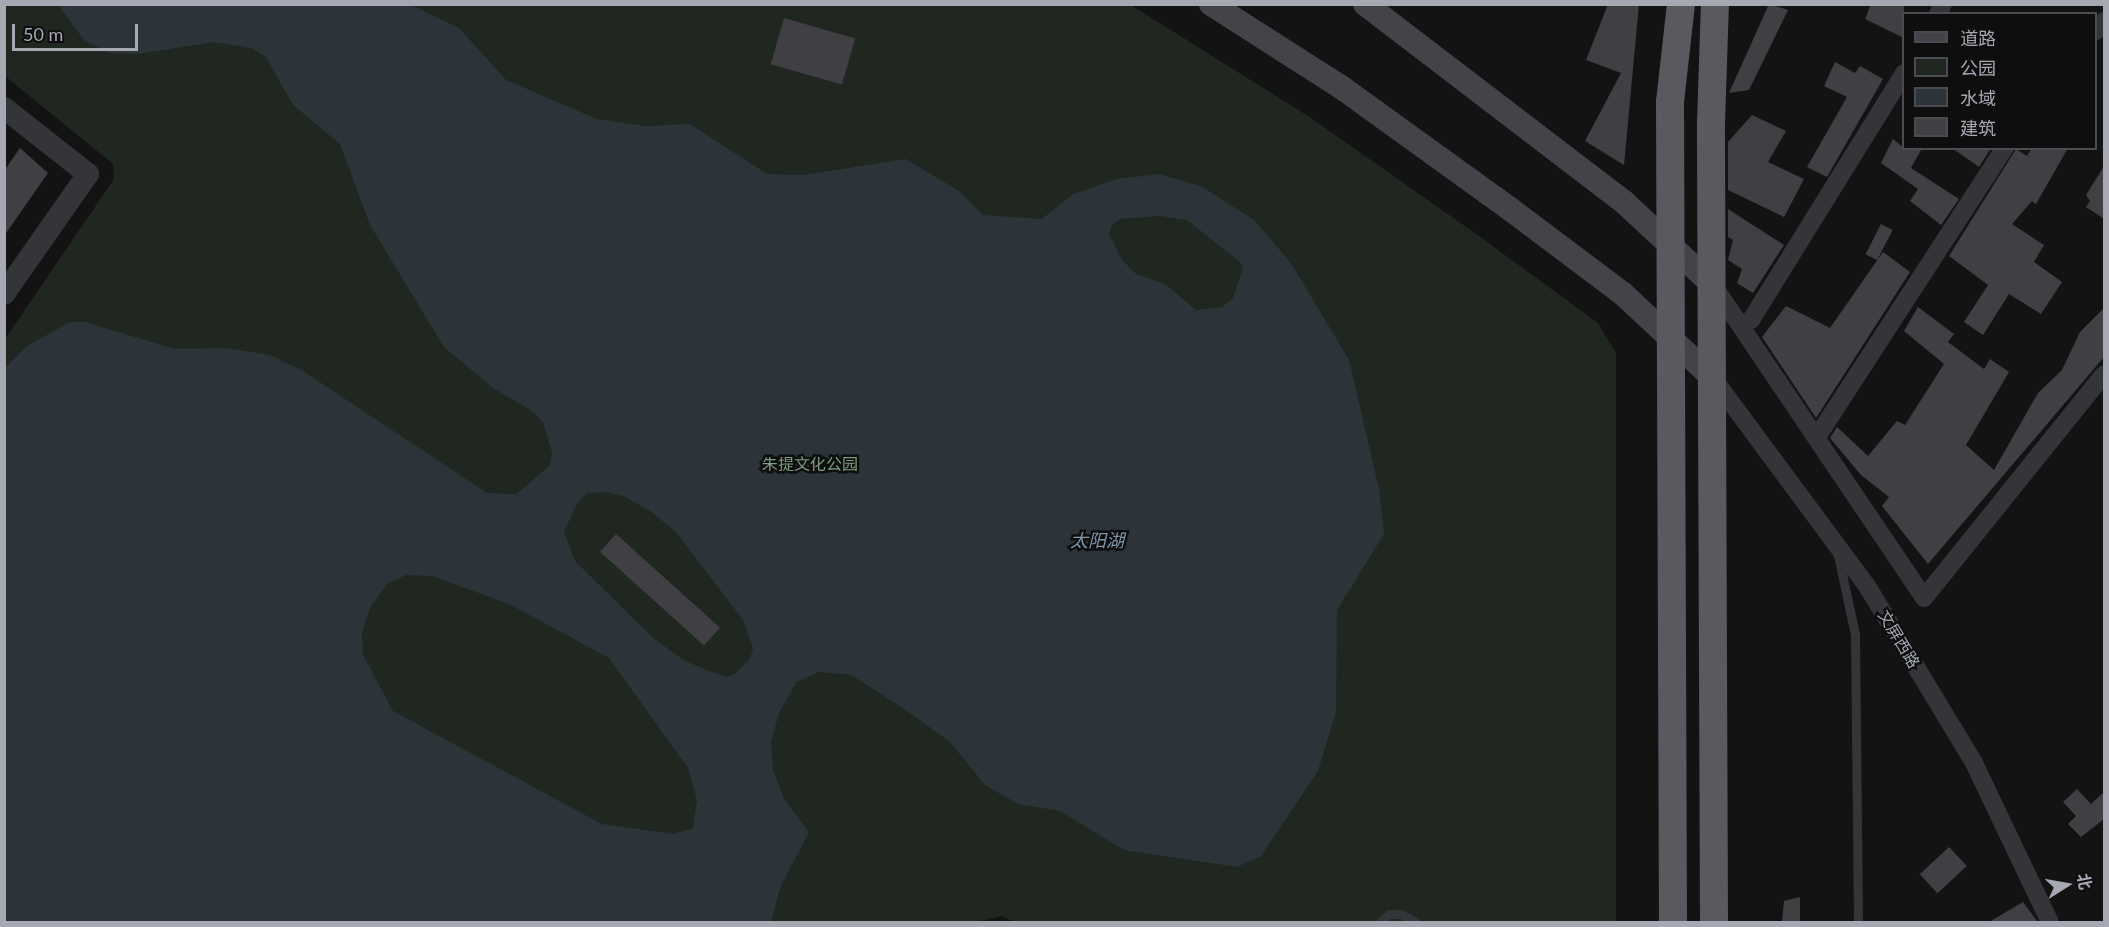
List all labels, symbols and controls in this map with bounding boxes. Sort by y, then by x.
scale bar [15,12,141,50]
legend [1902,12,2097,150]
text: 50 m [23,23,63,45]
text: 道路 [1960,27,1996,49]
text: 公园 [1960,57,1996,79]
text: 水域 [1960,87,1996,109]
text: 建筑 [1960,117,1996,139]
park label: 朱提文化公园 [762,454,858,474]
water label: 太阳湖 [1070,529,1124,551]
street label: 文屏西路 [1874,607,1924,671]
north arrow [2037,855,2097,915]
text: 北 [2074,872,2096,891]

